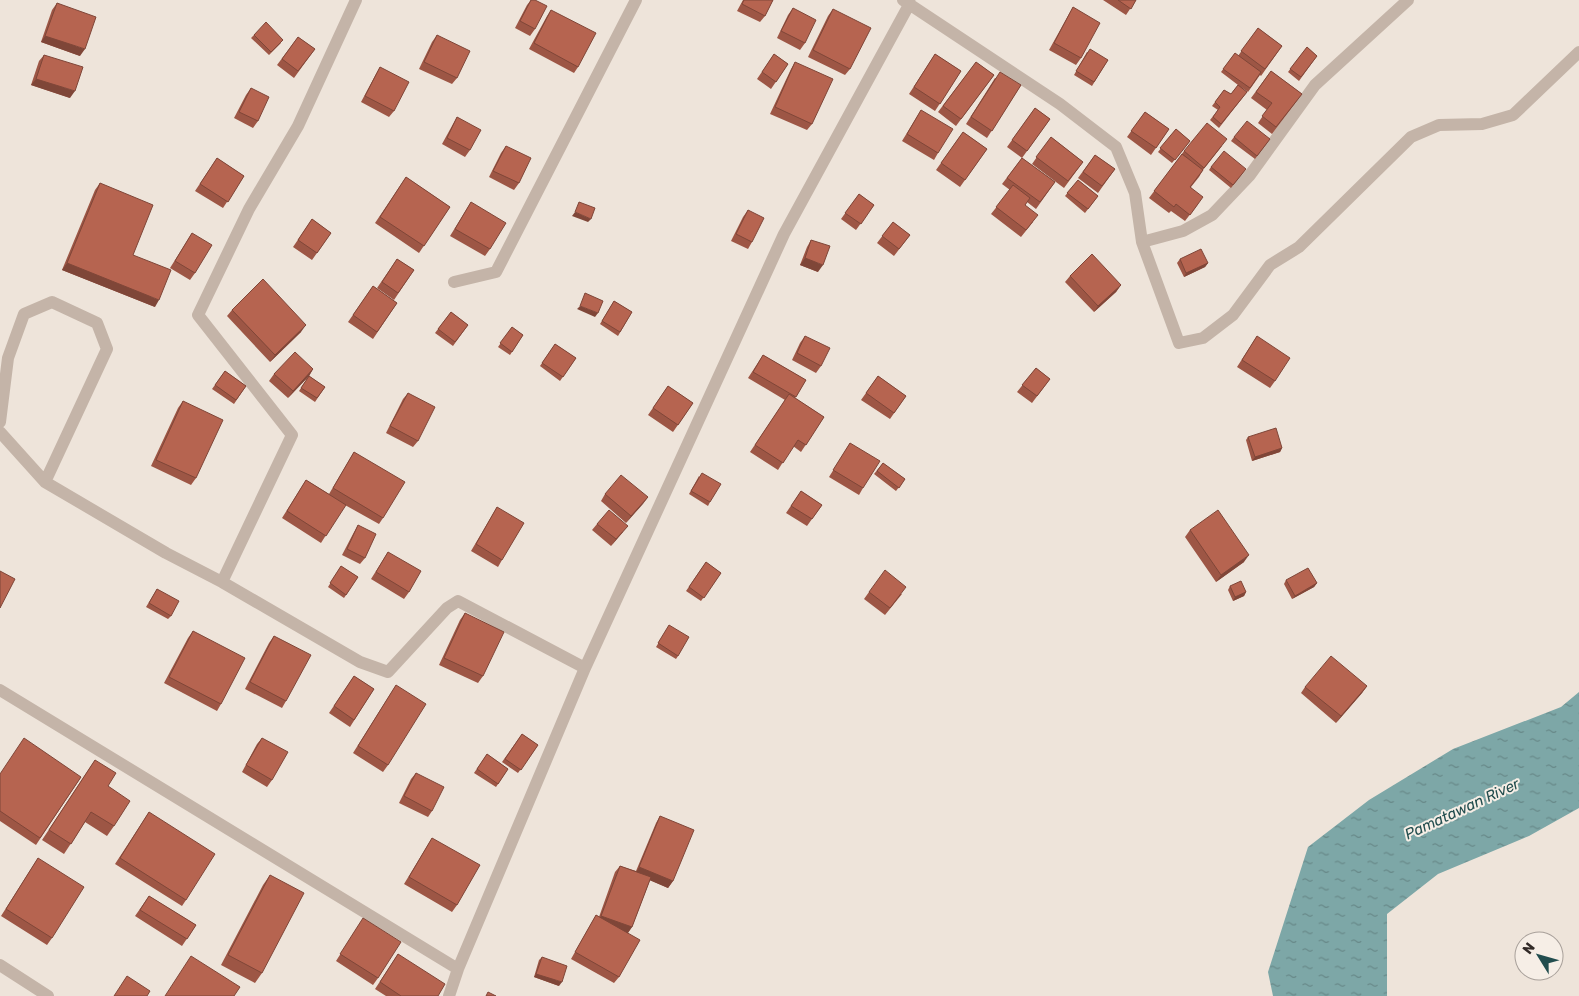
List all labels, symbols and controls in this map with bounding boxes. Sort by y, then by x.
water label: Pamatawan River [1402,774,1523,843]
north arrow [1514,931,1564,981]
text: N [1519,939,1539,958]

